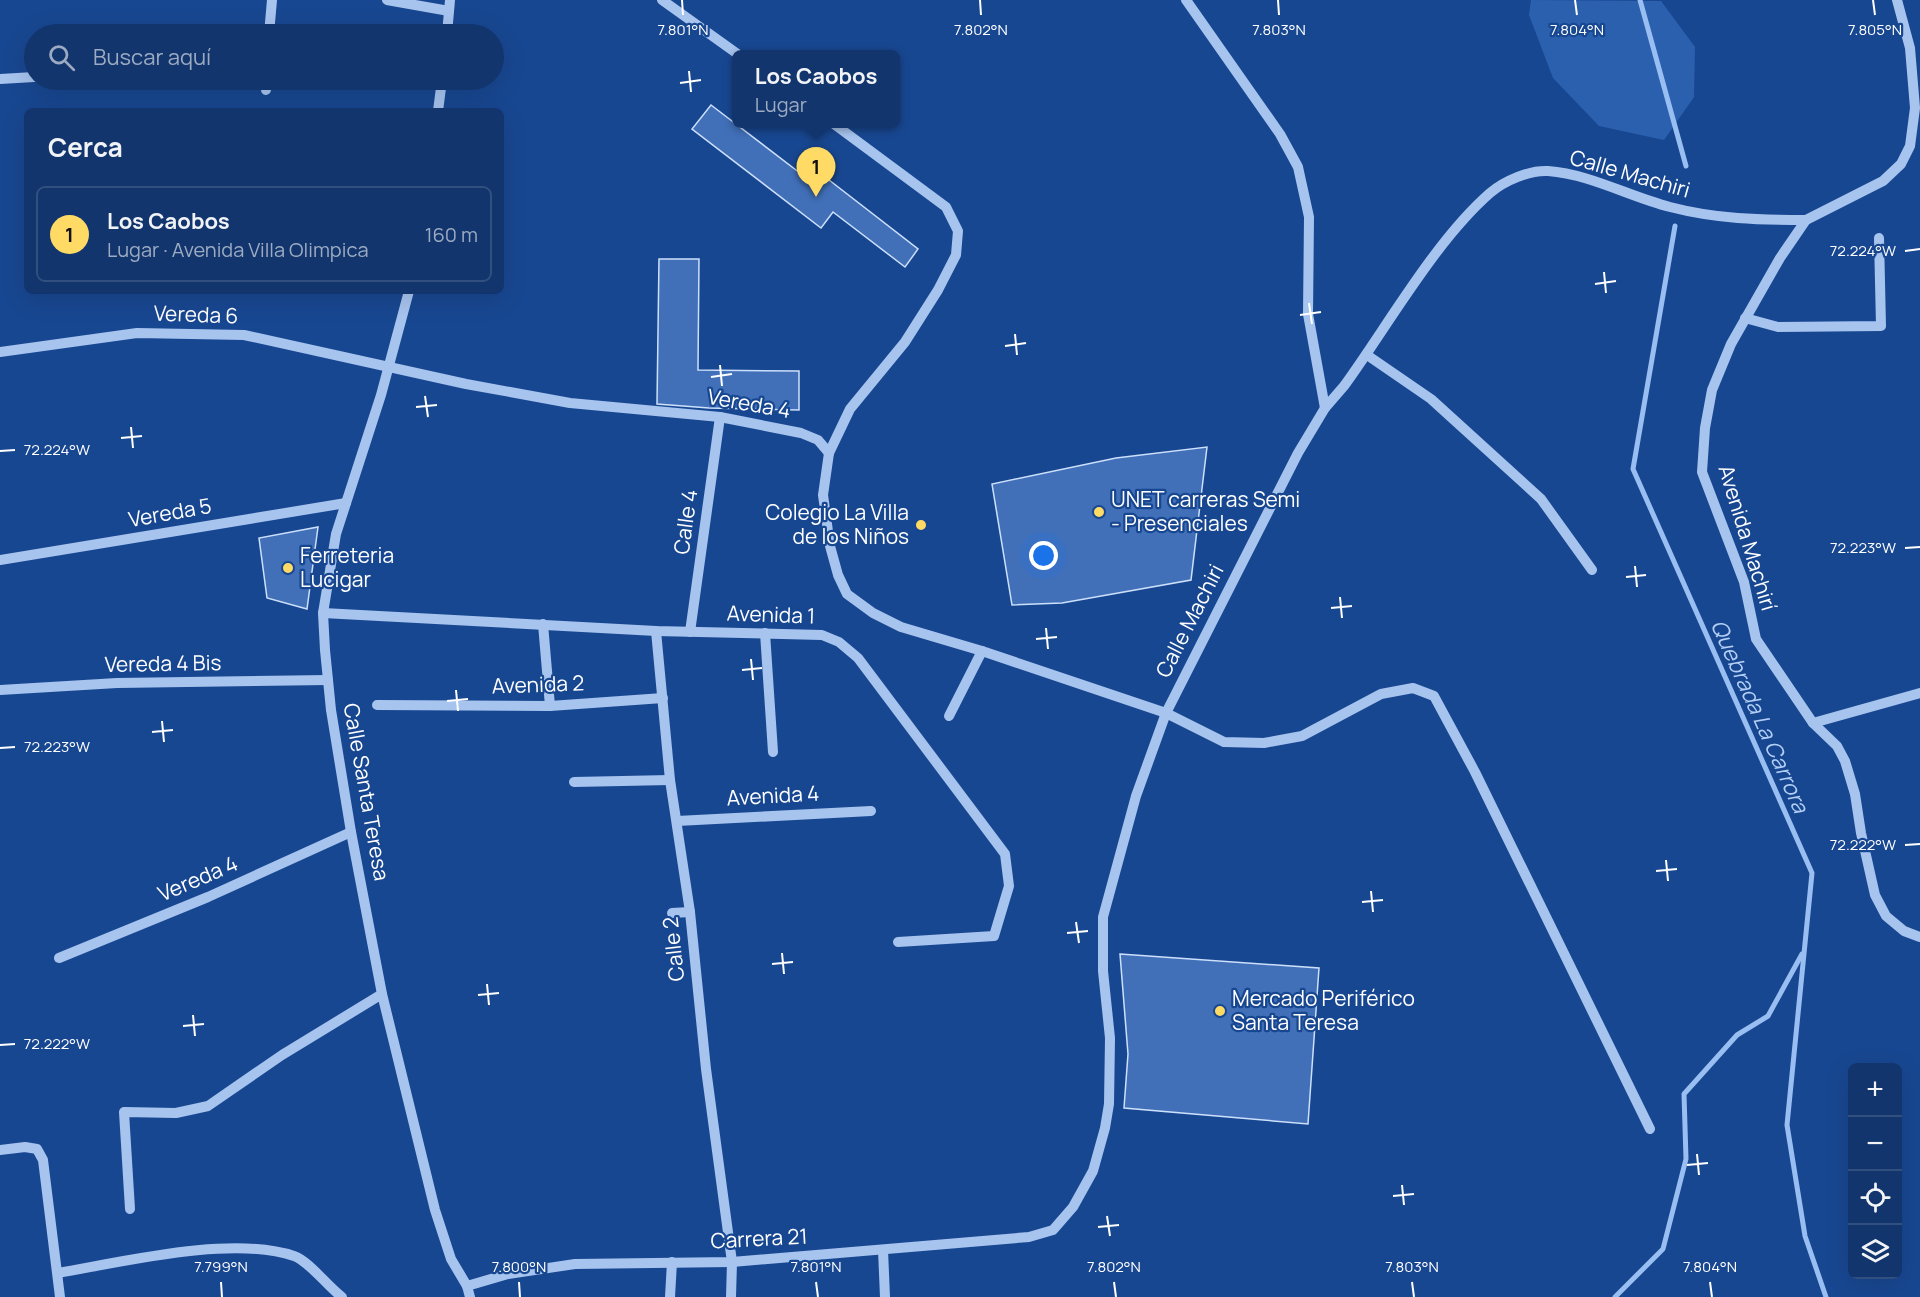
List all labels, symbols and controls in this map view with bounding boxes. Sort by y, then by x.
text: 7.801°N [657,19,709,40]
text: 7.802°N [954,19,1008,40]
text: 7.803°N [1252,19,1306,40]
text: 7.804°N [1550,19,1604,40]
text: 7.805°N [1848,19,1902,40]
search box [24,24,504,90]
icon: search [45,41,78,74]
text: Buscar aquí [93,42,211,72]
popup [732,50,900,128]
text: Los Caobos [755,61,877,91]
text: Lugar [755,91,807,118]
text: Cerca [48,129,123,165]
street label: Calle Machiri [1567,143,1694,204]
pin: 1 [796,148,836,197]
text: Los Caobos [107,206,230,236]
text: 1 [65,221,74,248]
text: 160 m [425,221,478,248]
text: Lugar · Avenida Villa Olimpica [107,236,369,263]
text: 72.224°W [1830,240,1896,261]
street label: Vereda 6 [153,299,239,329]
street label: Vereda 4 [705,382,793,424]
text: 72.224°W [24,439,90,460]
street label: Avenida Machirí [1712,461,1783,614]
place label: UNET carreras Semi - Presenciales [1111,485,1300,537]
street label: Calle 4 [667,488,703,556]
street label: Vereda 5 [126,491,214,533]
place label: Colegio La Villa de los Niños [765,498,909,550]
marker: UNET carreras Semi - Presenciales [1092,505,1106,519]
marker: Colegio La Villa de los Niños [914,518,928,532]
text: 72.223°W [1830,537,1896,558]
place label: Ferreteria Lucigar [300,541,394,593]
your location [1029,541,1058,570]
street label: Calle Machiri [1149,559,1230,682]
marker: Ferreteria Lucigar [281,561,295,575]
street label: Avenida 1 [726,598,816,630]
water label: Quebrada La Carrora [1704,615,1817,819]
street label: Vereda 4 Bis [104,648,222,678]
street label: Avenida 2 [491,668,585,700]
street label: Calle Santa Teresa [338,701,396,883]
text: 72.223°W [24,736,90,757]
street label: Avenida 4 [726,779,820,811]
text: 72.222°W [1830,834,1896,855]
street label: Vereda 4 [153,849,242,907]
street label: Calle 2 [656,915,690,983]
place label: Mercado Periférico Santa Teresa [1232,984,1415,1036]
marker: Mercado Periférico Santa Teresa [1213,1004,1227,1018]
text: 72.222°W [24,1033,90,1054]
map controls [1848,1063,1902,1279]
button: + [1848,1063,1902,1117]
button: − [1848,1117,1902,1171]
button: locate [1848,1171,1902,1225]
street label: Carrera 21 [710,1221,808,1255]
button: layers [1848,1225,1902,1279]
text: 7.799°N [194,1256,248,1277]
text: 7.800°N [492,1256,546,1277]
text: 7.801°N [790,1256,842,1277]
text: 7.802°N [1087,1256,1141,1277]
text: 7.803°N [1385,1256,1439,1277]
text: 7.804°N [1683,1256,1737,1277]

